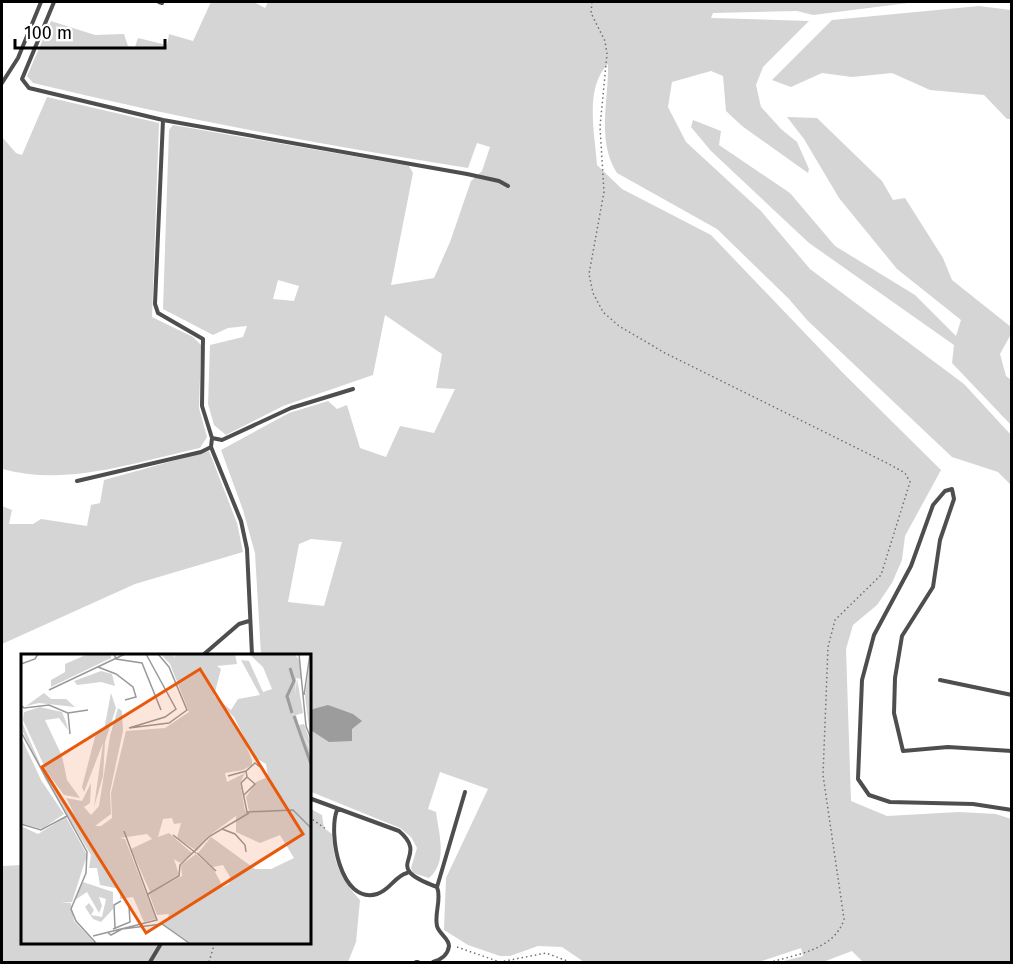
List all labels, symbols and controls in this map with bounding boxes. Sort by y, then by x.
scale bar [15,12,165,50]
text: 100 m [24,22,72,44]
inset map [21,654,310,943]

